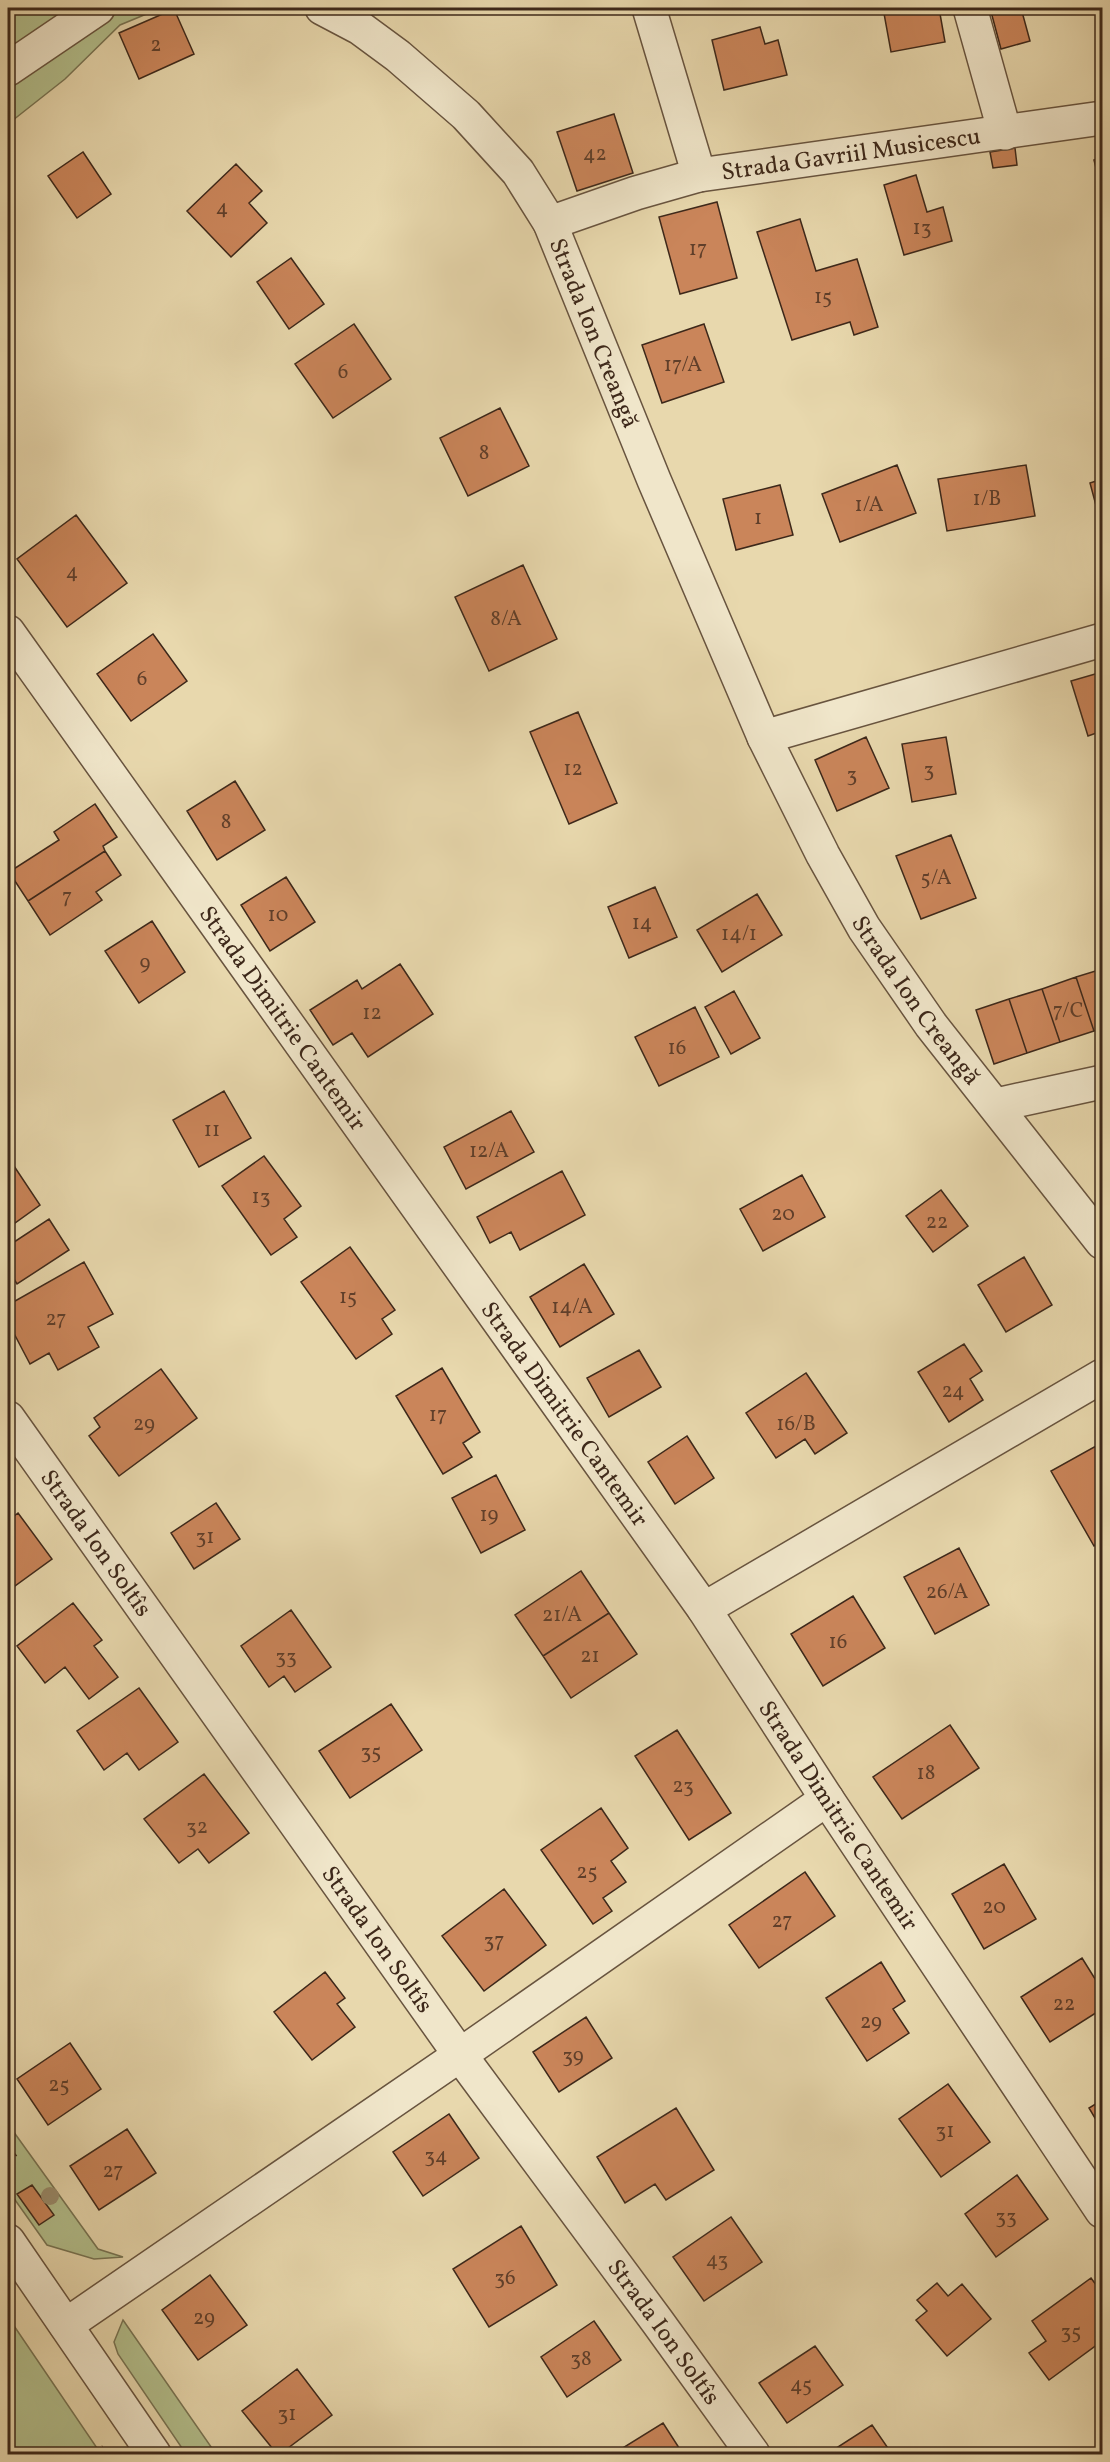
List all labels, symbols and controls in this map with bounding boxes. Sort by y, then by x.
house number: 2 [150,31,162,60]
street label: Strada Gavriil Musicescu [719,120,983,191]
house number: 42 [583,140,607,169]
house number: 4 [216,194,228,223]
house number: 13 [913,214,931,243]
street label: Strada Ion Creangă [539,234,646,434]
house number: 17 [689,235,707,264]
house number: 15 [814,283,832,312]
house number: 17/A [664,351,702,380]
house number: 6 [338,358,348,387]
house number: 8 [479,439,489,468]
house number: 1/B [973,485,1001,514]
house number: 1/A [855,491,884,520]
house number: 1 [754,504,762,533]
house number: 4 [66,558,78,587]
house number: 8/A [490,605,522,634]
house number: 6 [137,665,147,694]
house number: 12 [563,755,583,784]
house number: 3 [924,756,934,785]
house number: 3 [847,761,857,790]
house number: 8 [221,808,231,837]
house number: 5/A [921,864,952,893]
house number: 7 [62,883,72,912]
street label: Strada Dimitrie Cantemir [189,900,373,1139]
house number: 10 [268,901,288,930]
house number: 14 [632,909,652,938]
street label: Strada Ion Creangă [842,910,987,1093]
house number: 14/1 [721,920,757,949]
house number: 9 [140,949,151,978]
house number: 7/C [1053,997,1083,1026]
house number: 12 [362,999,382,1028]
house number: 16 [668,1034,686,1063]
house number: 11 [204,1116,220,1145]
house number: 12/A [469,1137,509,1166]
house number: 13 [252,1183,270,1212]
house number: 20 [771,1200,795,1229]
house number: 22 [926,1208,948,1237]
house number: 15 [339,1283,357,1312]
house number: 14/A [551,1293,593,1322]
street label: Strada Dimitrie Cantemir [471,1296,655,1535]
house number: 27 [46,1305,66,1334]
house number: 24 [941,1377,965,1406]
house number: 17 [429,1401,447,1430]
house number: 29 [133,1410,155,1439]
house number: 16/B [776,1410,816,1439]
street label: Strada Ion Soltîs [31,1463,159,1624]
house number: 19 [479,1501,499,1530]
house number: 31 [196,1523,214,1552]
house number: 26/A [926,1578,969,1607]
house number: 21/A [542,1601,582,1630]
house number: 16 [829,1628,847,1657]
house number: 21 [580,1642,600,1671]
house number: 33 [275,1643,297,1672]
street label: Strada Dimitrie Cantemir [749,1695,925,1938]
house number: 35 [361,1738,381,1767]
house number: 18 [917,1759,935,1788]
house number: 23 [672,1772,694,1801]
house number: 32 [186,1813,208,1842]
house number: 25 [576,1858,598,1887]
street label: Strada Ion Soltîs [312,1860,440,2021]
house number: 20 [982,1893,1006,1922]
house number: 27 [772,1907,792,1936]
house number: 37 [484,1927,504,1956]
house number: 22 [1053,1990,1075,2019]
house number: 29 [860,2008,882,2037]
house number: 39 [562,2042,584,2071]
house number: 25 [48,2071,70,2100]
house number: 31 [936,2117,954,2146]
house number: 34 [424,2142,448,2171]
house number: 27 [103,2157,123,2186]
house number: 33 [995,2203,1017,2232]
house number: 43 [706,2246,728,2275]
street label: Strada Ion Soltîs [598,2253,727,2413]
house number: 36 [494,2264,516,2293]
house number: 29 [193,2304,215,2333]
house number: 35 [1061,2318,1081,2347]
house number: 38 [570,2345,592,2374]
house number: 45 [790,2371,812,2400]
house number: 31 [278,2400,296,2429]

